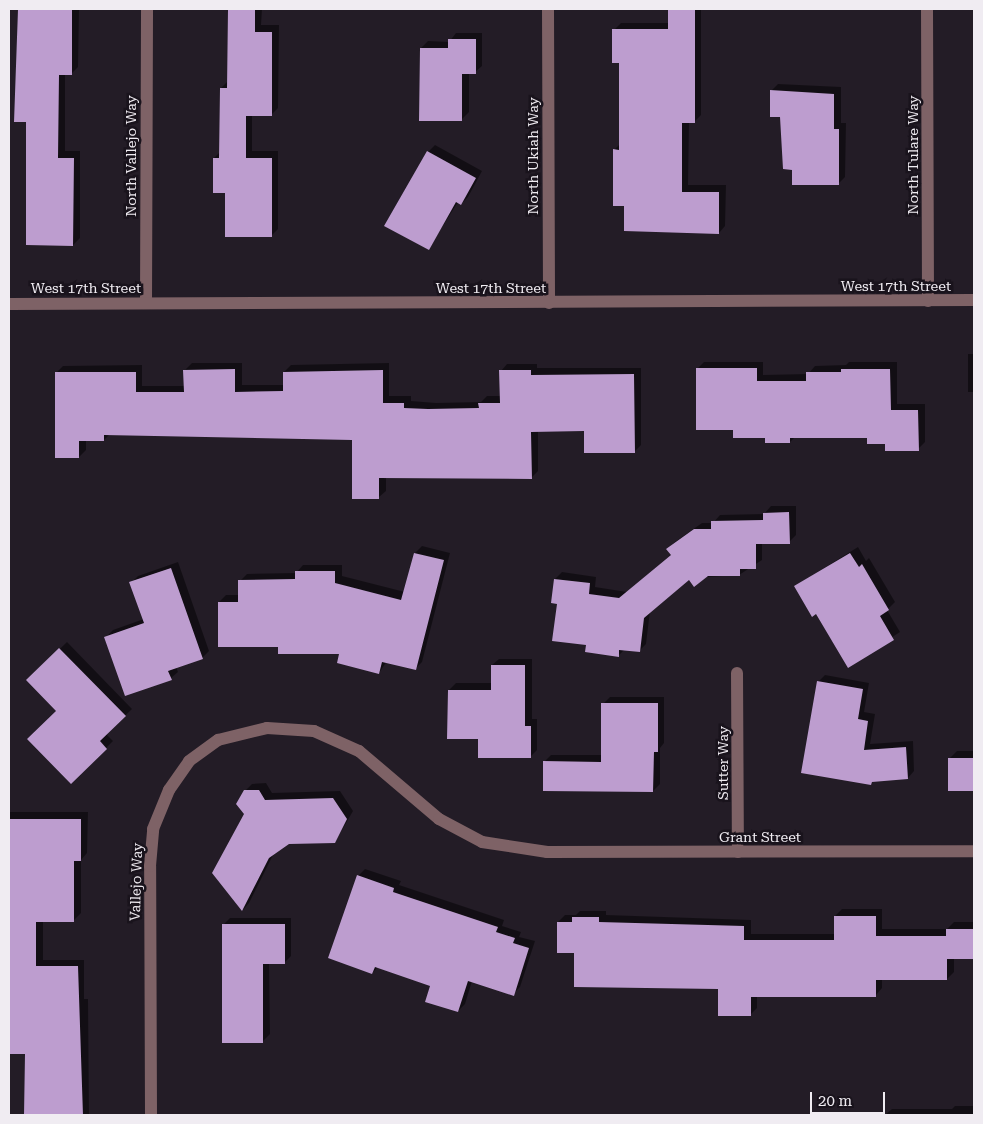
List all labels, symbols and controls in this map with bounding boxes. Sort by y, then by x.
street label: North Vallejo Way [123,95,139,217]
street label: North Tulare Way [905,95,921,215]
street label: North Ukiah Way [525,97,541,215]
street label: West 17th Street [841,278,951,294]
street label: West 17th Street [31,280,141,296]
street label: West 17th Street [436,280,546,296]
street label: Sutter Way [715,726,731,800]
street label: Grant Street [719,829,801,845]
street label: Vallejo Way [126,843,146,921]
scale bar [813,1082,888,1114]
text: 20 m [818,1092,852,1110]

